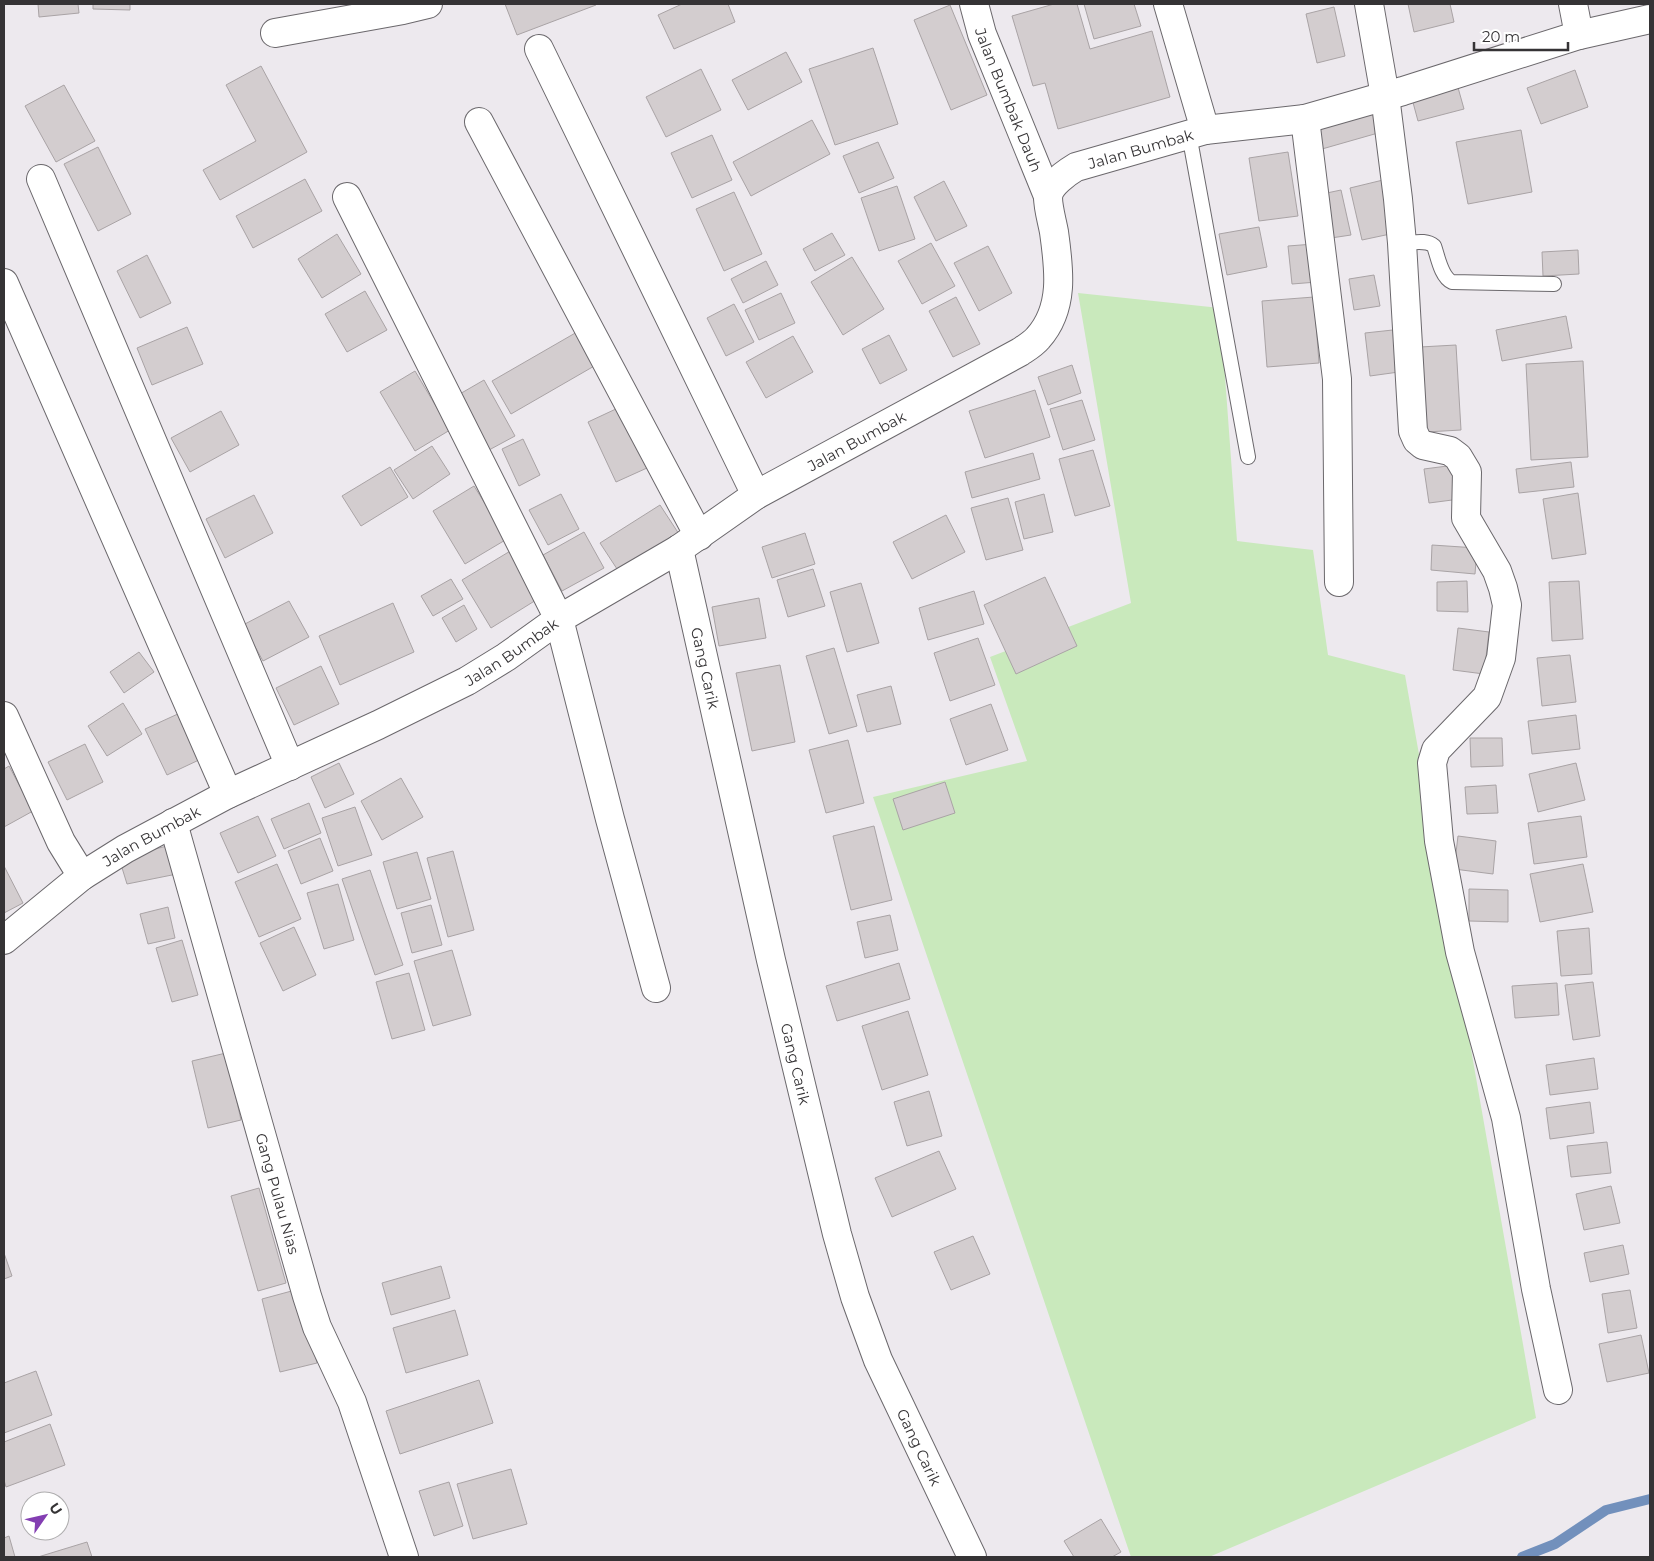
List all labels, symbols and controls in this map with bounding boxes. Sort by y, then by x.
scale bar [1474,20,1568,52]
street label: Jalan Bumbak Dauh [971,25,1047,175]
text: 20 m [1482,27,1520,46]
street label: Jalan Bumbak [1085,124,1195,173]
street label: Jalan Bumbak [803,406,909,475]
street label: Jalan Bumbak [460,613,562,690]
street label: Gang Carik [687,625,724,711]
street label: Jalan Bumbak [98,801,203,871]
street label: Gang Carik [777,1021,815,1107]
street label: Gang Pulau Nias [252,1131,304,1256]
street label: Gang Carik [893,1405,946,1489]
north arrow [20,1491,70,1541]
text: U [45,1499,66,1518]

